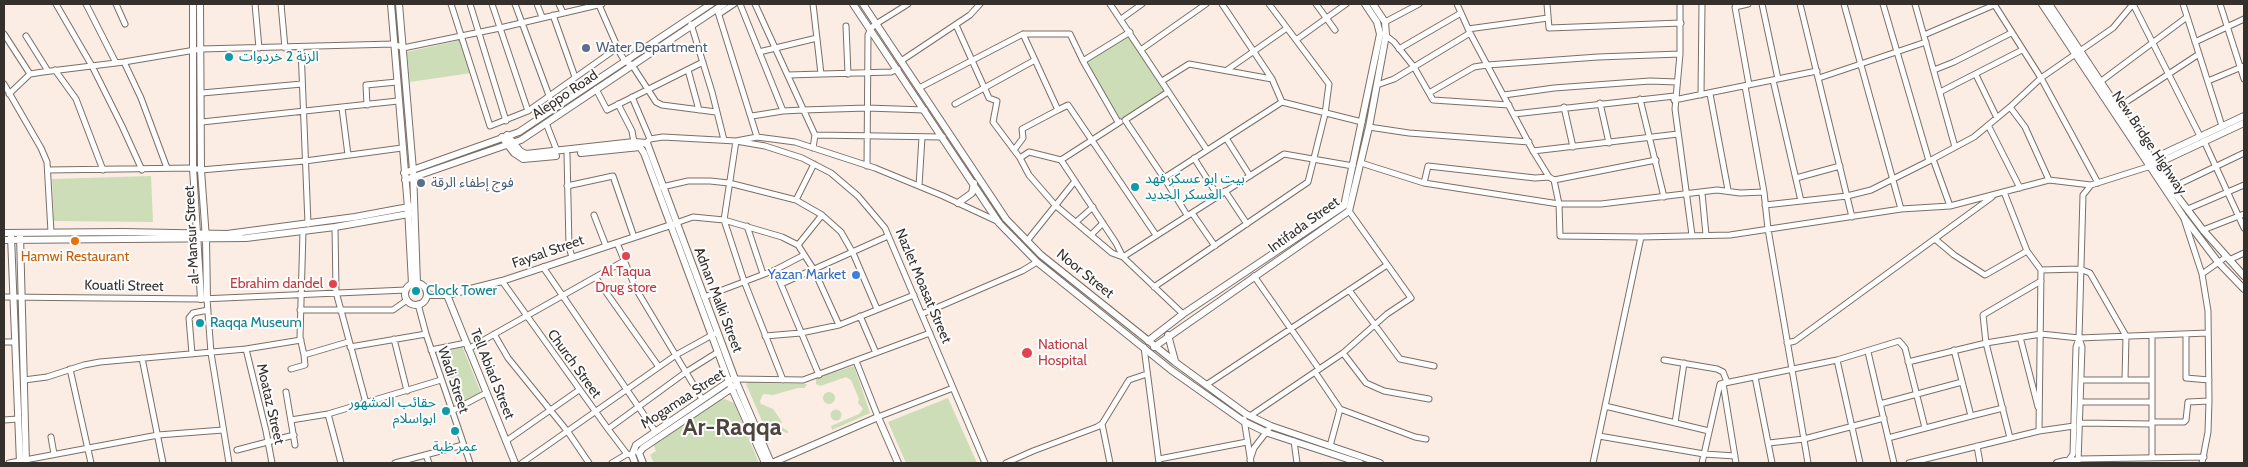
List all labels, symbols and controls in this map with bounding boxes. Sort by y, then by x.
place label: Water Department [596,40,707,56]
marker: Water Department [580,42,592,54]
place label: الزنة 2 خردوات [239,49,319,65]
marker: الزنة 2 خردوات [223,51,235,63]
street label: Aleppo Road [529,67,601,123]
street label: New Bridge Highway [2108,88,2190,198]
place label: بيت ابو عسكر فهد العسكر الجديد [1145,171,1245,203]
place label: فوج إطفاء الرقة [431,175,514,191]
marker: فوج إطفاء الرقة [415,177,427,189]
marker: بيت ابو عسكر فهد العسكر الجديد [1129,181,1141,193]
street label: al-Mansur Street [181,185,203,285]
street label: Intifada Street [1265,194,1343,256]
street label: Nazlet Moasat Street [891,226,955,346]
street label: Faysal Street [510,232,586,272]
marker: Hamwi Restaurant [69,235,81,247]
street label: Adnan Malki Street [690,245,746,355]
street label: Noor Street [1053,246,1117,302]
place label: Hamwi Restaurant [21,249,129,265]
marker: Al Taqua Drug store [620,250,632,262]
place label: Al Taqua Drug store [595,264,657,296]
place label: Yazan Market [768,267,846,283]
marker: Yazan Market [850,269,862,281]
place label: Ebrahim dandel [230,276,323,292]
street label: Kouatli Street [84,277,164,295]
marker: Ebrahim dandel [327,278,339,290]
place label: Clock Tower [426,283,497,299]
marker: Clock Tower [410,285,422,297]
place label: Raqqa Museum [210,315,302,331]
marker: Raqqa Museum [194,317,206,329]
street label: Tell Abiad Street [466,326,518,422]
street label: Church Street [543,326,605,402]
place label: National Hospital [1038,337,1088,370]
street label: Wadi Street [434,345,472,415]
marker: National Hospital [1020,346,1034,360]
street label: Moataz Street [253,362,287,446]
street label: Mogamaa Street [638,365,728,433]
place label: حقائب المشهور ابواسلام [349,395,436,428]
marker: حقائب المشهور ابواسلام [440,405,452,417]
district label: Ar-Raqqa [682,414,782,442]
marker: عمر ظبة [449,425,461,437]
place label: عمر ظبة [433,439,477,455]

